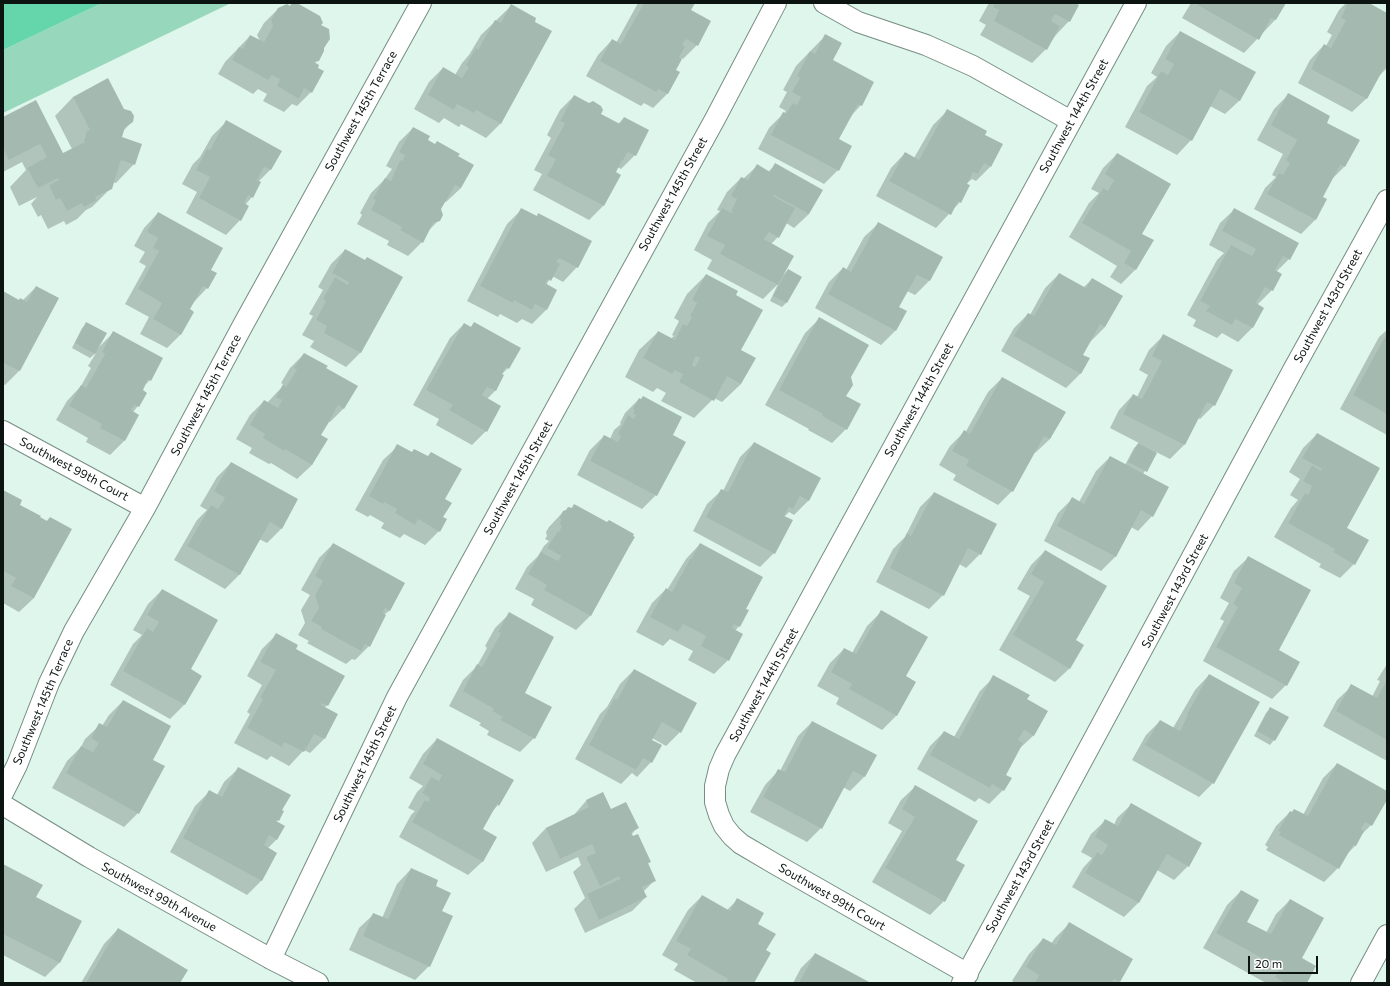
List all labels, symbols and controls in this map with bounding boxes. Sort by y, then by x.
street label: Southwest 145th Terrace [322,48,400,174]
street label: Southwest 144th Street [1037,56,1111,176]
street label: Southwest 145th Street [636,134,710,254]
street label: Southwest 143rd Street [1291,247,1365,365]
street label: Southwest 145th Terrace [168,332,244,458]
street label: Southwest 144th Street [882,340,956,460]
street label: Southwest 145th Street [481,418,555,538]
street label: Southwest 99th Court [17,434,131,504]
street label: Southwest 143rd Street [1139,531,1211,651]
street label: Southwest 144th Street [727,625,801,745]
street label: Southwest 145th Terrace [10,637,76,767]
street label: Southwest 145th Street [330,703,400,825]
street label: Southwest 143rd Street [983,817,1057,935]
street label: Southwest 99th Avenue [99,859,219,935]
street label: Southwest 99th Court [776,860,888,934]
scale bar [1250,948,1320,974]
text: 20 m [1255,956,1282,970]

